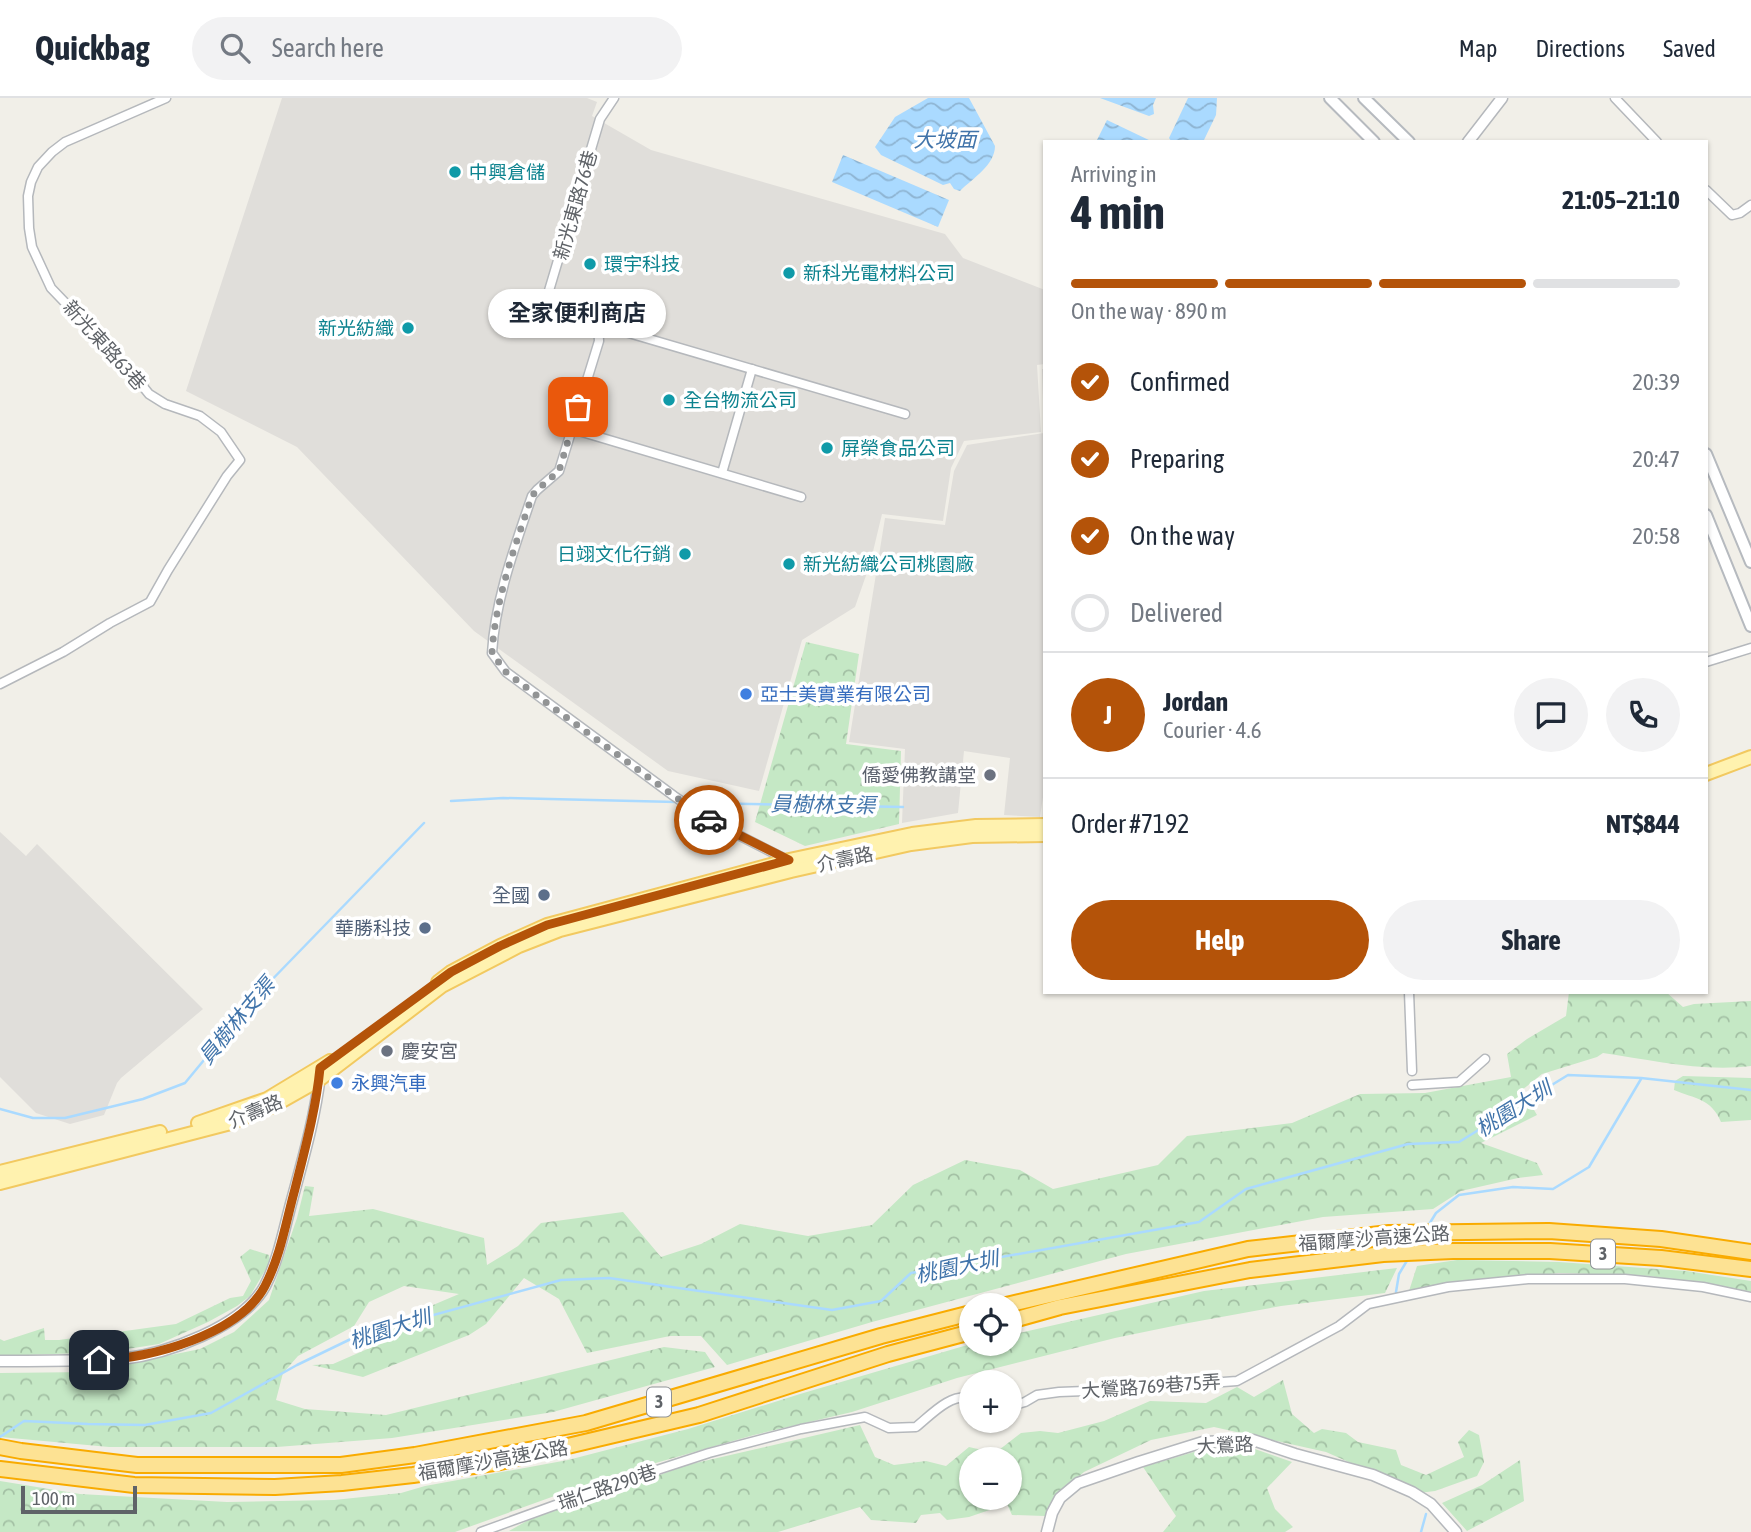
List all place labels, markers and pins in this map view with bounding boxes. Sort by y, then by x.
place label: 中興倉儲 [469,161,545,183]
marker: 中興倉儲 [447,164,463,180]
place label: 環宇科技 [604,253,680,275]
marker: 環宇科技 [582,256,598,272]
place label: 新科光電材料公司 [803,262,955,284]
marker: 新科光電材料公司 [781,265,797,281]
callout: 全家便利商店 [489,288,667,337]
place label: 新光紡織 [318,317,394,339]
marker: 新光紡織 [400,320,416,336]
pin [548,377,608,437]
place label: 全台物流公司 [683,389,797,411]
marker: 全台物流公司 [661,392,677,408]
place label: 屏榮食品公司 [841,437,955,459]
marker: 屏榮食品公司 [819,440,835,456]
place label: 日翊文化行銷 [557,543,671,565]
marker: 日翊文化行銷 [677,546,693,562]
place label: 新光紡織公司桃園廠 [803,553,974,575]
marker: 新光紡織公司桃園廠 [781,556,797,572]
place label: 亞士美實業有限公司 [760,683,931,705]
marker: 亞士美實業有限公司 [738,686,754,702]
place label: 僑愛佛教講堂 [862,764,976,786]
marker: 僑愛佛教講堂 [982,767,998,783]
place label: 全國 [492,884,530,906]
marker: 全國 [536,887,552,903]
place label: 華勝科技 [335,917,411,939]
marker: 華勝科技 [417,920,433,936]
place label: 慶安宮 [401,1040,458,1062]
marker: 慶安宮 [379,1043,395,1059]
place label: 永興汽車 [351,1072,427,1094]
marker: 永興汽車 [329,1075,345,1091]
pin [69,1330,129,1390]

